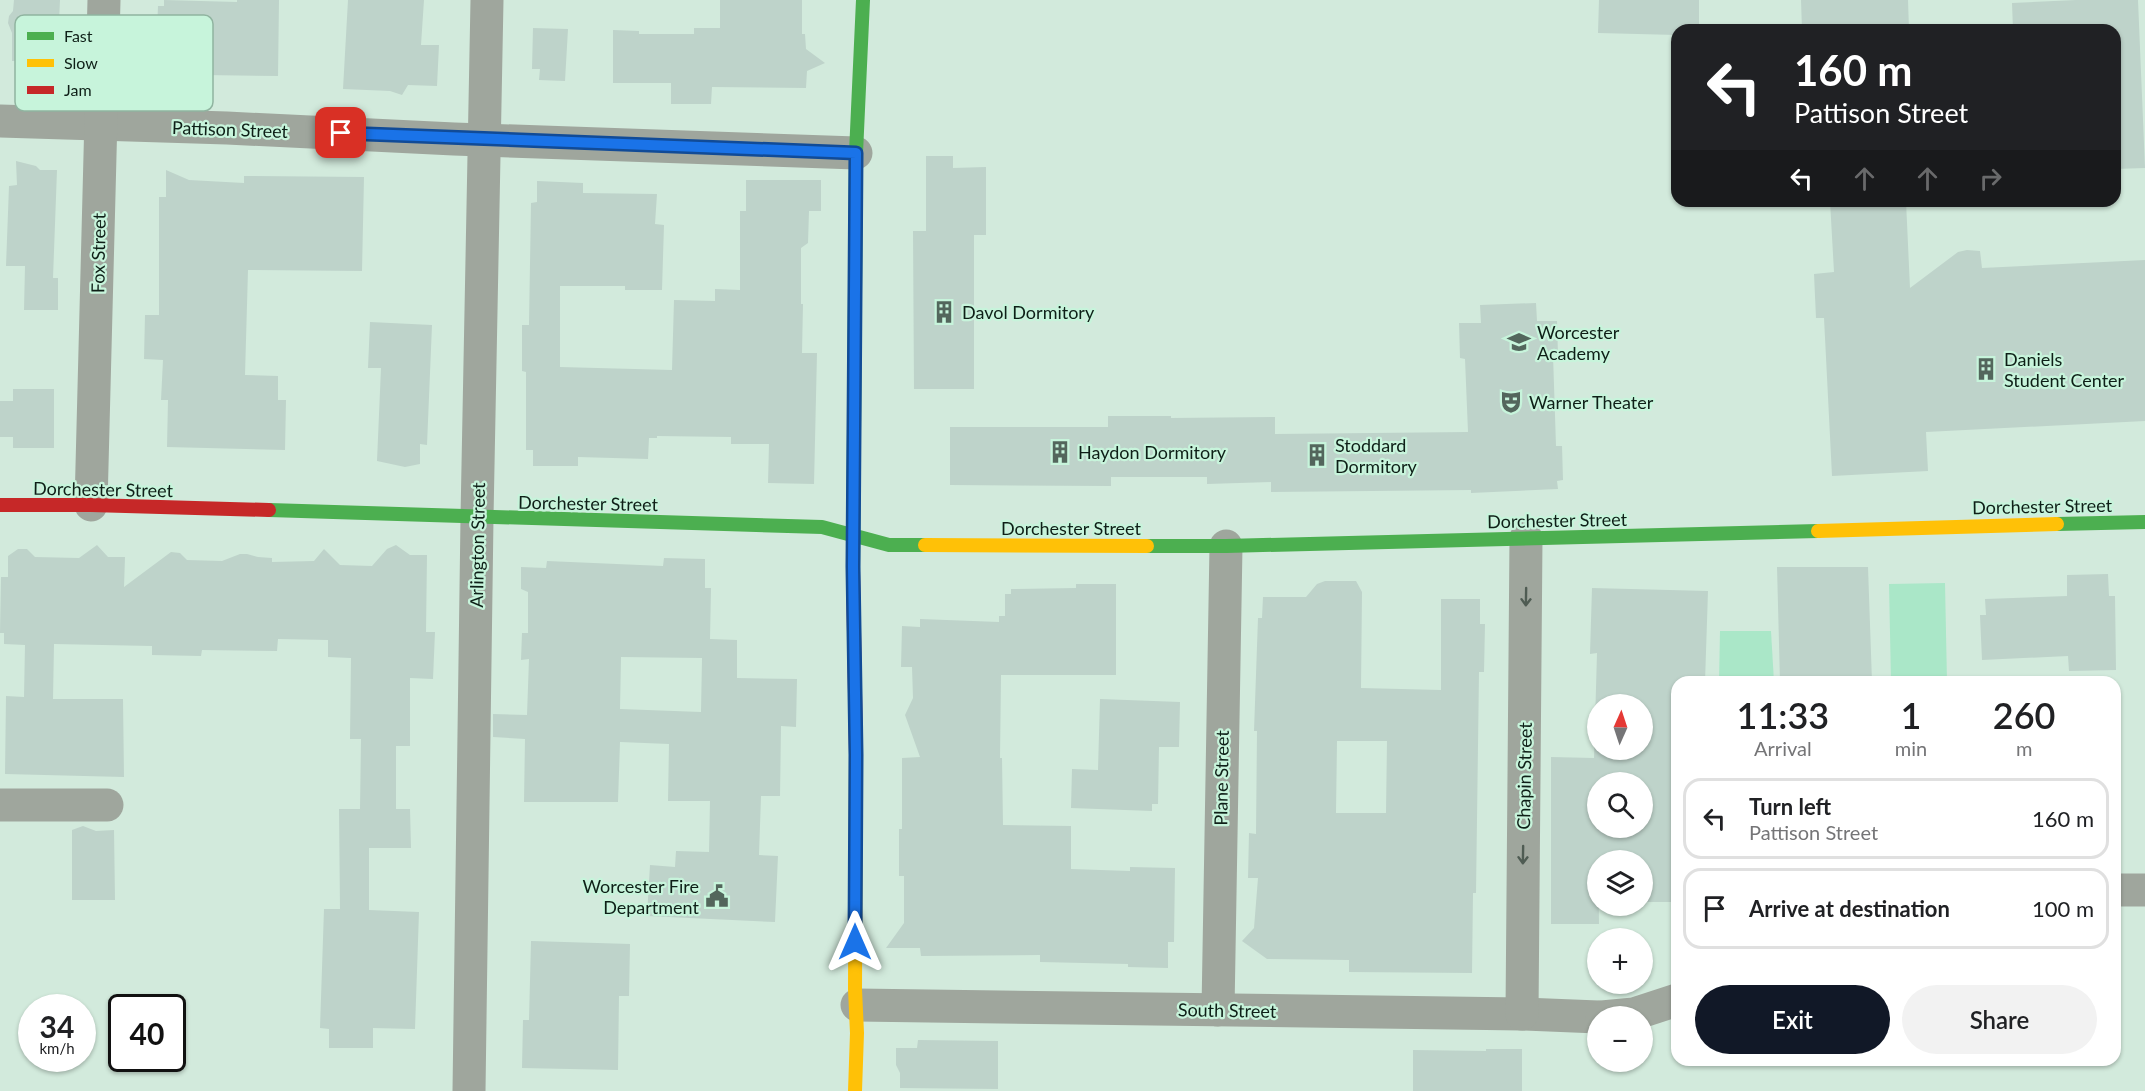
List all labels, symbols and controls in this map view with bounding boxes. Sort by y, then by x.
legend [15,15,213,111]
text: Fast [64,26,93,45]
text: 160 m [1794,45,1912,95]
icon: left [1695,48,1773,126]
text: Slow [64,53,98,72]
text: Jam [64,80,92,99]
text: Pattison Street [1794,96,1968,129]
pin [315,107,366,158]
street label: Pattison Street [172,116,289,142]
icon: arrive [324,116,357,149]
icon: left [1785,162,1818,195]
icon: ahead [1848,162,1881,195]
icon: ahead [1911,162,1944,195]
icon: right [1974,162,2007,195]
street label: Fox Street [86,212,110,293]
building icon: Davol Dormitory [931,299,957,325]
place label: Davol Dormitory [962,301,1095,323]
place label: Worcester Academy [1537,321,1620,364]
school or university icon: Worcester Academy [1506,329,1532,355]
place label: Daniels Student Center [2004,348,2125,391]
building icon: Daniels Student Center [1973,356,1999,382]
theatre icon: Warner Theater [1498,389,1524,415]
place label: Warner Theater [1529,391,1654,413]
place label: Stoddard Dormitory [1335,434,1418,477]
building icon: Haydon Dormitory [1047,439,1073,465]
place label: Haydon Dormitory [1078,441,1227,463]
building icon: Stoddard Dormitory [1304,442,1330,468]
street label: Dorchester Street [33,477,174,501]
street label: Arlington Street [465,482,489,608]
street label: Dorchester Street [518,491,659,515]
street label: Dorchester Street [1972,494,2113,518]
street label: Dorchester Street [1487,508,1628,532]
street label: Dorchester Street [1001,517,1142,539]
one-way arrow [1520,586,1532,606]
text: 11:33 [1737,693,1829,737]
text: 1 [1901,693,1921,737]
text: 260 [1993,693,2055,737]
north arrow [1587,694,1653,760]
map controls [1587,694,1653,1072]
street label: Chapin Street [1512,722,1536,830]
street label: Plane Street [1209,730,1233,826]
text: Arrival [1754,736,1812,760]
text: min [1895,736,1927,760]
text: m [2016,736,2032,760]
button: search [1587,772,1653,838]
text: Turn left [1749,793,1831,820]
icon: left [1698,802,1731,835]
text: 160 m [2032,805,2094,832]
text: Pattison Street [1749,820,1878,844]
one-way arrow [1518,844,1529,864]
button: layers [1587,850,1653,916]
place label: Worcester Fire Department [582,875,700,918]
public building icon: Worcester Fire Department [704,883,730,909]
icon: arrive [1698,892,1731,925]
text: Arrive at destination [1749,895,1950,922]
text: 100 m [2032,895,2094,922]
position arrow [823,910,887,974]
button: + [1587,928,1653,994]
button: Exit [1695,985,1890,1054]
button: Share [1902,985,2097,1054]
speed limit sign: 40 [108,994,186,1072]
street label: South Street [1178,998,1277,1022]
button: − [1587,1006,1653,1072]
text: 34 [40,1008,74,1044]
text: km/h [39,1039,75,1057]

